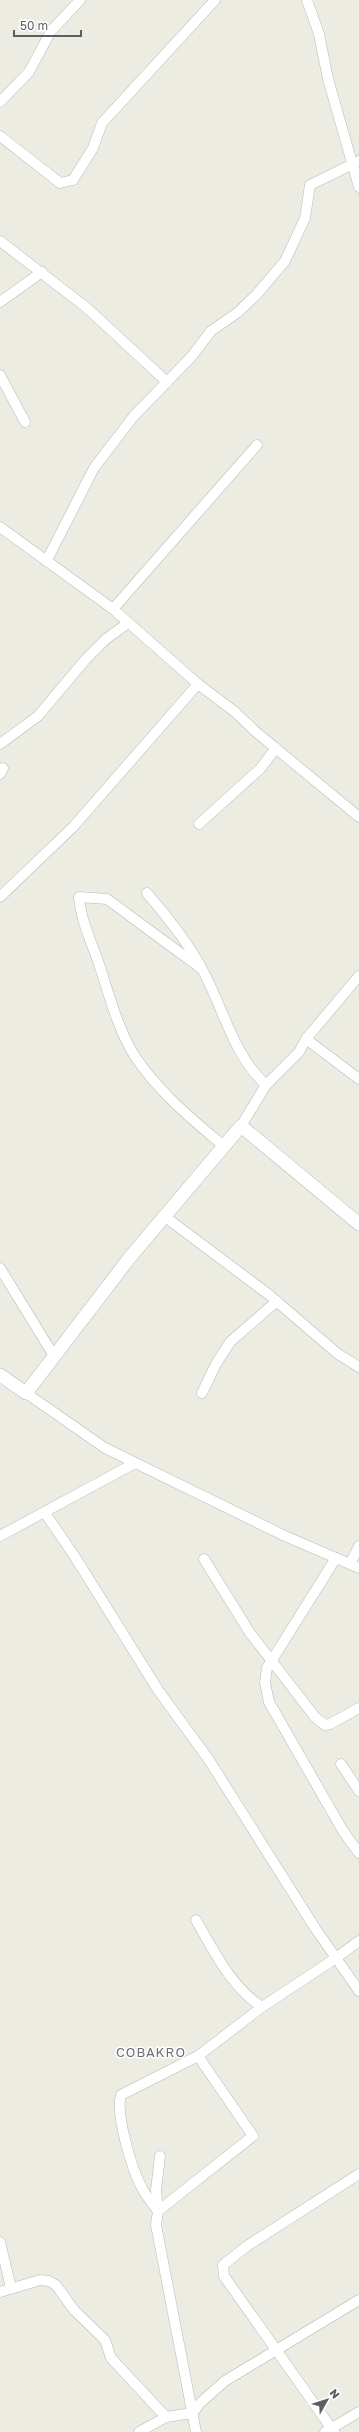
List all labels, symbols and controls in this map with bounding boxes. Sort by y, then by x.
scale bar [14,12,81,38]
text: 50 m [20,18,48,33]
district label: COBAKRO [116,2044,186,2060]
north arrow [307,2380,347,2420]
text: N [327,2386,343,2401]

